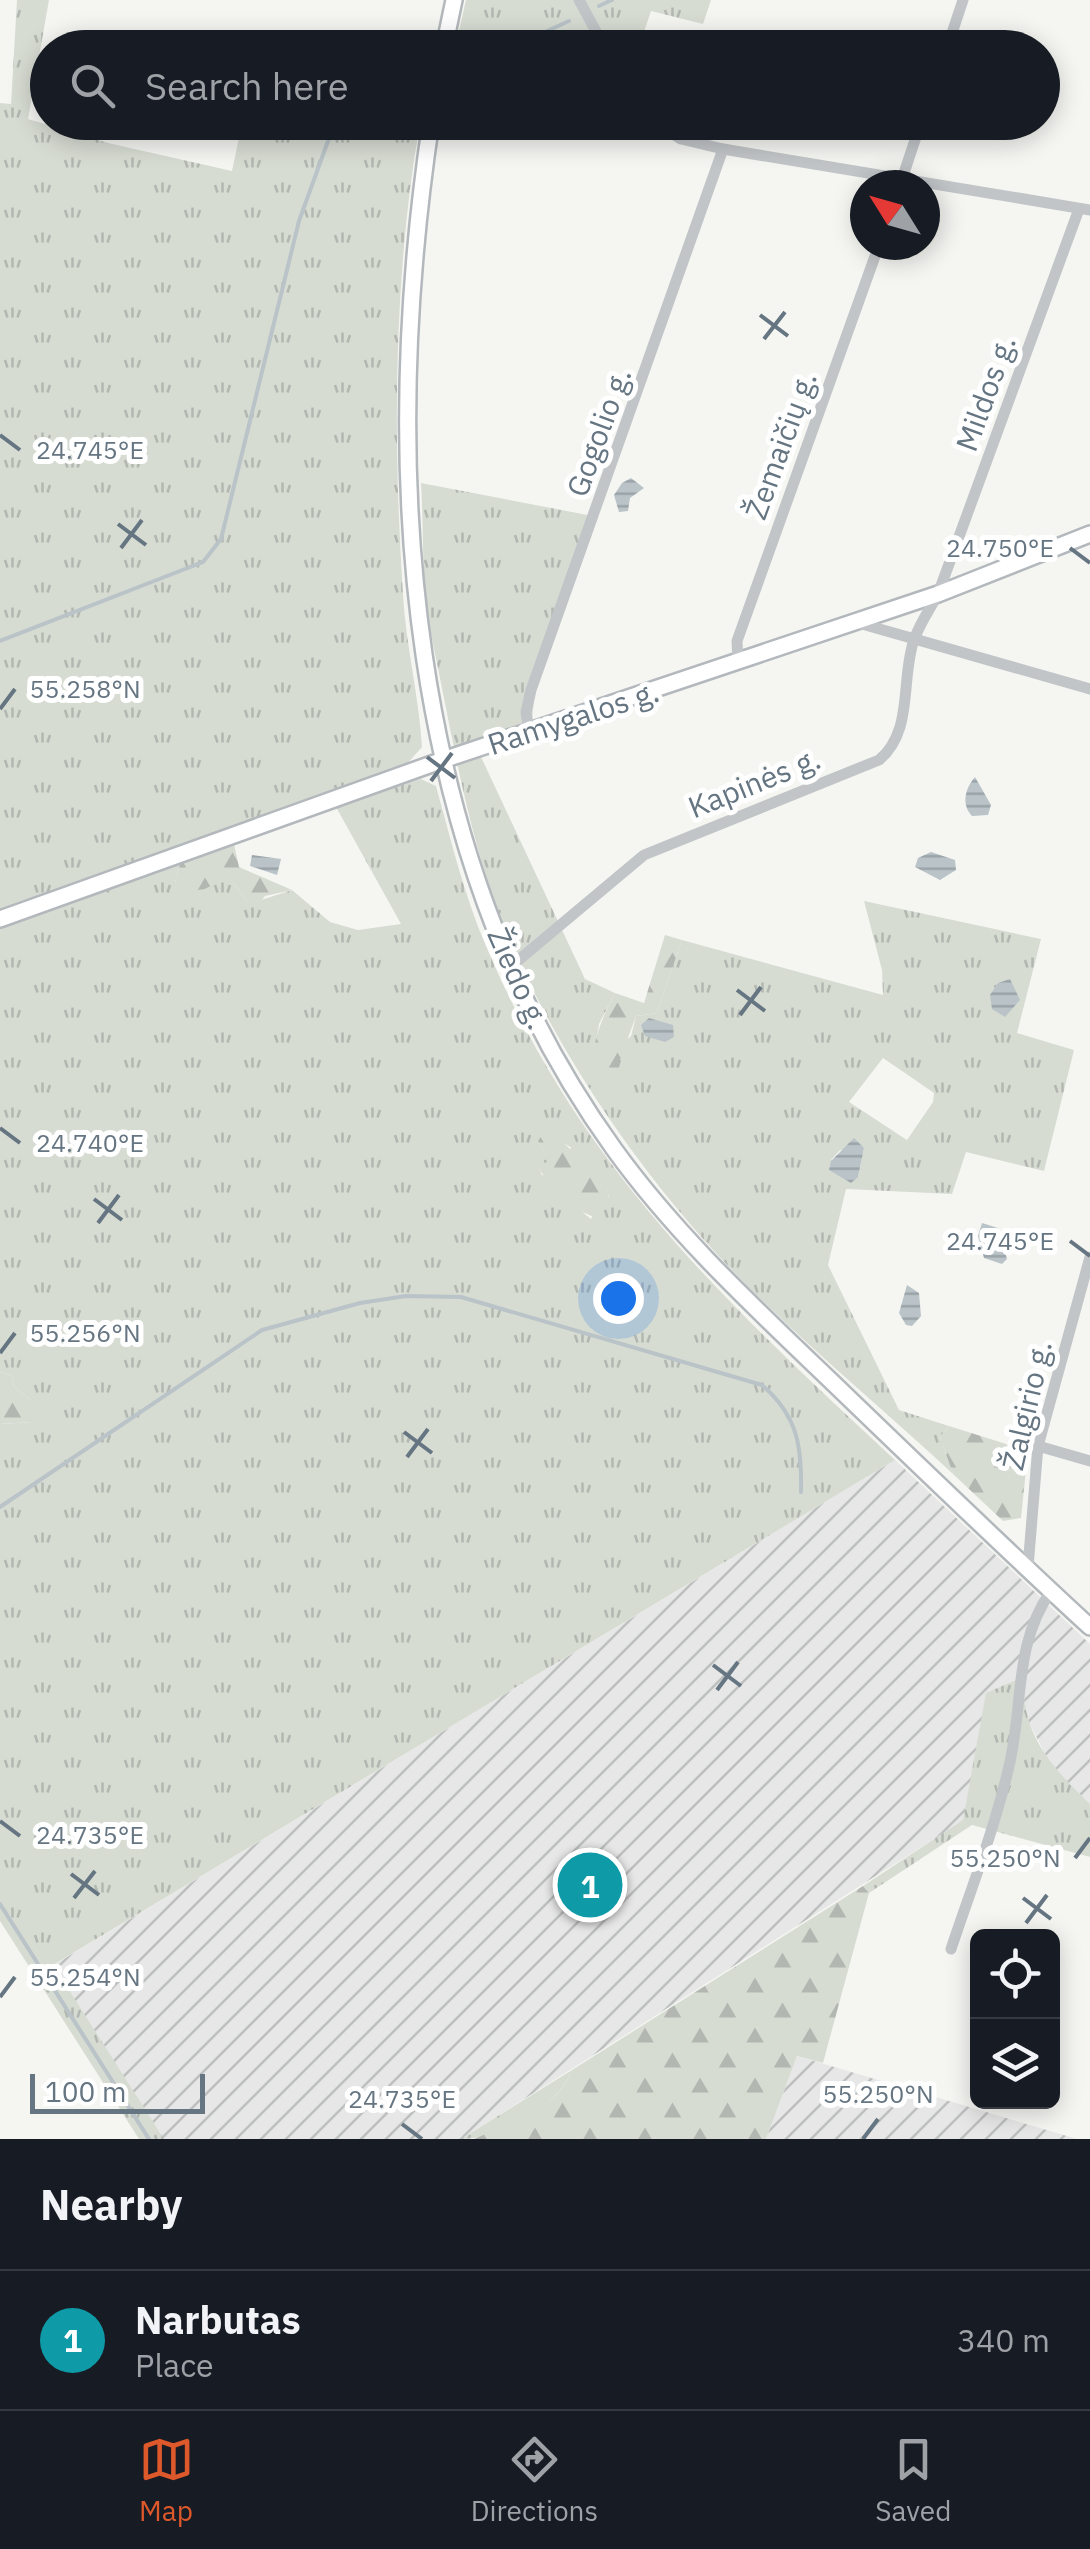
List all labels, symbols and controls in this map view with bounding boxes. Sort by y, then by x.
search box [30,30,1060,140]
icon: search [65,58,120,113]
text: Search here [145,61,349,110]
north arrow [850,170,940,260]
street label: Mildos g. [946,330,1024,456]
street label: Gogolio g. [557,362,639,502]
street label: Žemaičių g. [735,366,825,524]
text: 24.745°E [36,433,144,466]
text: 24.750°E [946,531,1054,564]
street label: Ramygalos g. [482,671,664,763]
text: 55.258°N [29,672,141,705]
street label: Kapinės g. [682,738,826,826]
street label: Žiedo g. [479,921,559,1035]
text: 24.740°E [36,1126,144,1159]
text: 24.745°E [946,1224,1054,1257]
your location [593,1273,644,1324]
text: 55.256°N [29,1316,141,1349]
street label: Žalgirio g. [992,1336,1060,1474]
text: 24.735°E [36,1818,144,1851]
text: 55.250°N [949,1841,1061,1874]
pin: 1 [558,1848,622,1922]
map controls [970,1929,1060,2109]
button: locate [970,1929,1060,2019]
text: 55.254°N [29,1960,141,1993]
button: layers [970,2019,1060,2109]
scale bar [30,2069,205,2114]
text: 100 m [45,2073,126,2110]
text: 55.250°N [822,2077,934,2110]
text: 24.735°E [348,2082,456,2115]
text: Nearby [40,2177,182,2232]
text: Narbutas [135,2295,301,2344]
text: 1 [63,2319,82,2361]
text: 340 m [957,2319,1050,2361]
text: Place [135,2344,214,2386]
tab: Map [139,2432,194,2529]
tab: Directions [471,2432,598,2529]
tab: Saved [875,2432,951,2529]

